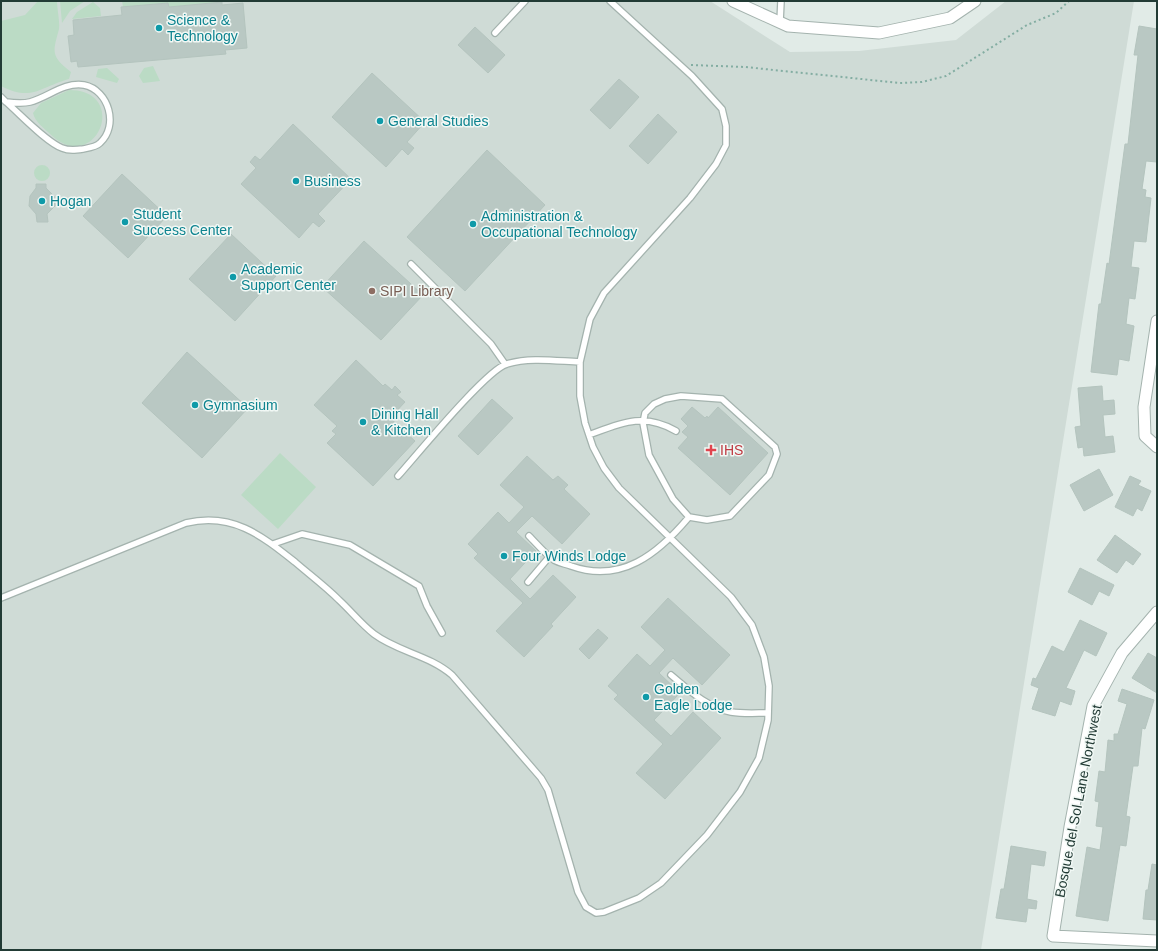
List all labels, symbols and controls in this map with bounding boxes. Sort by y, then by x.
place label: Science & Technology [167,12,238,44]
marker: Science & Technology [154,23,164,33]
place label: General Studies [388,113,488,129]
marker: General Studies [375,116,385,126]
place label: Business [304,173,361,189]
marker: Business [291,176,301,186]
place label: Hogan [50,193,91,209]
marker: Hogan [37,196,47,206]
place label: Student Success Center [133,206,232,238]
place label: Administration & Occupational Technology [481,208,637,240]
marker: Student Success Center [120,217,130,227]
marker: Administration & Occupational Technology [468,219,478,229]
place label: Academic Support Center [241,261,336,293]
marker: Academic Support Center [228,272,238,282]
place label: SIPI Library [380,283,453,299]
marker: SIPI Library [367,286,377,296]
place label: Gymnasium [203,397,278,413]
marker: Gymnasium [190,400,200,410]
place label: Dining Hall & Kitchen [371,406,439,438]
marker: Dining Hall & Kitchen [358,417,368,427]
place label: IHS [720,442,743,458]
marker: IHS [705,444,717,456]
place label: Four Winds Lodge [512,548,627,564]
marker: Four Winds Lodge [499,551,509,561]
place label: Golden Eagle Lodge [654,681,733,713]
marker: Golden Eagle Lodge [641,692,651,702]
street label: Bosque del Sol Lane Northwest [1051,703,1105,899]

